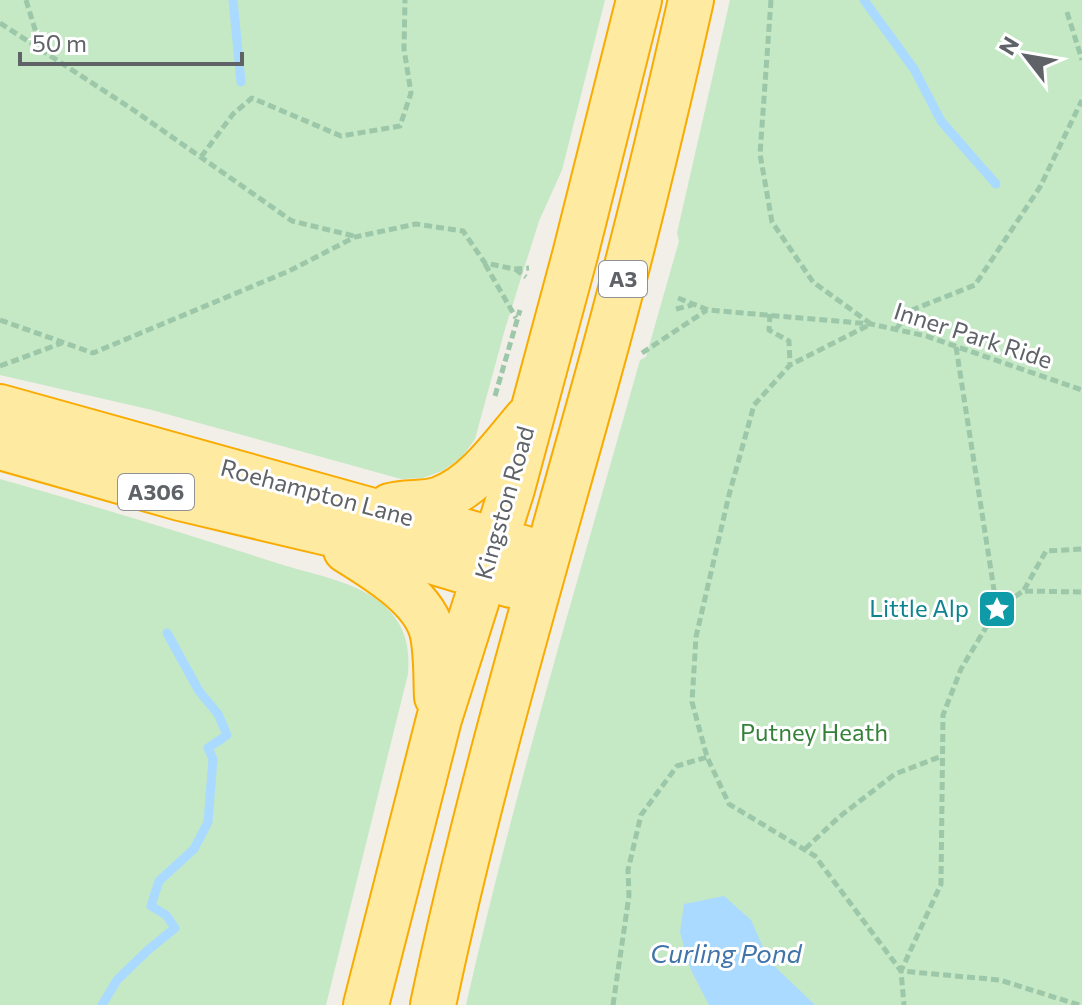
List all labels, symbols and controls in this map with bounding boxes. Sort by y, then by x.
scale bar [20,16,242,66]
north arrow [986,16,1066,96]
text: 50 m [32,28,87,57]
text: N [993,31,1024,59]
road number: A3 [599,261,647,297]
street label: Inner Park Ride [891,295,1056,374]
street label: Kingston Road [468,423,539,583]
street label: Roehampton Lane [218,452,417,531]
road number: A306 [118,474,194,510]
place icon: Little Alp [976,588,1018,630]
place label: Little Alp [869,593,969,622]
park label: Putney Heath [740,717,888,746]
water label: Curling Pond [650,937,803,968]

